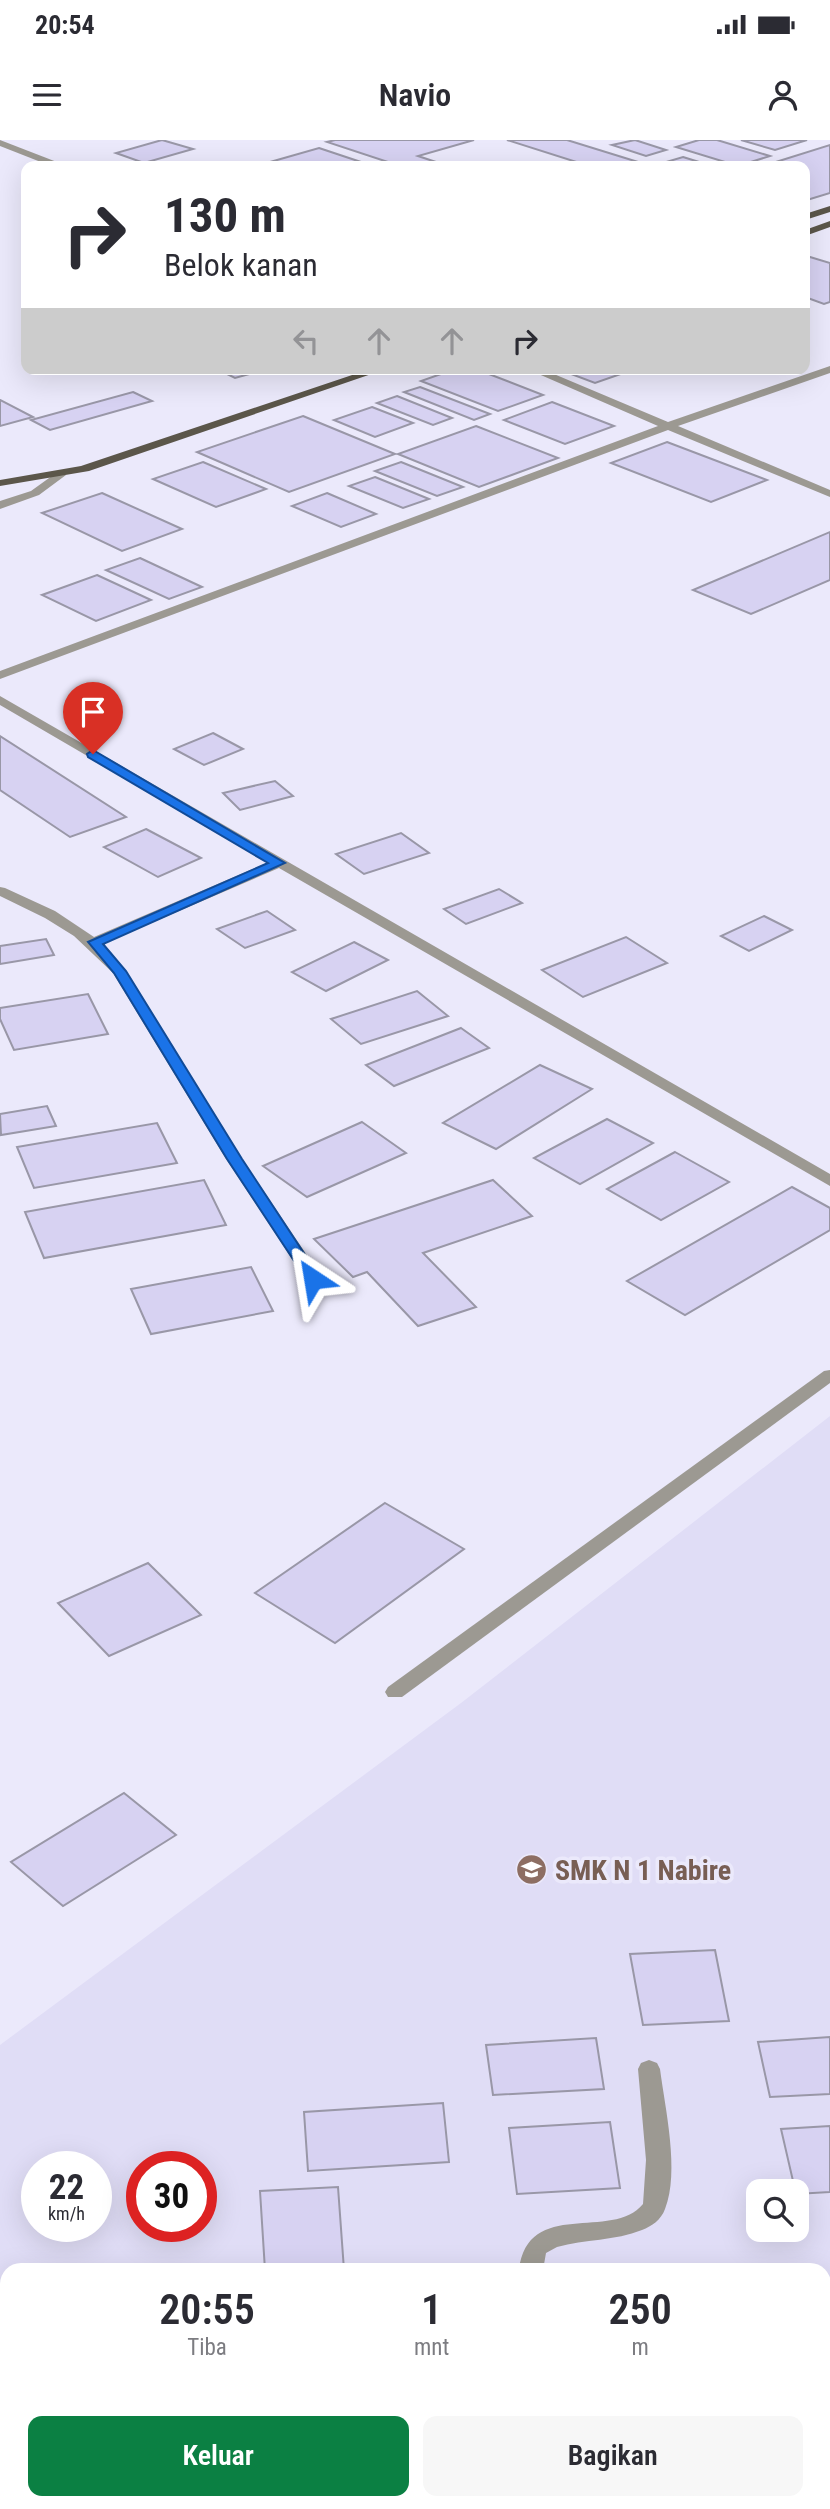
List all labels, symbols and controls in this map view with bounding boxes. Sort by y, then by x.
text: 20:54 [35,10,95,40]
icon: menu [28,76,66,114]
text: Navio [379,76,451,114]
icon: person [764,76,802,114]
text: 130 m [164,187,286,244]
icon: right [49,189,140,280]
text: Belok kanan [164,246,318,284]
icon: left [287,322,325,360]
icon: ahead [360,322,398,360]
icon: ahead [433,322,471,360]
icon: right [506,322,544,360]
pin [63,682,123,754]
icon: arrive [74,693,112,731]
position arrow [276,1242,350,1316]
school or university icon: SMK N 1 Nabire [515,1853,549,1887]
place label: SMK N 1 Nabire [555,1854,731,1887]
speed limit sign: 30 [126,2151,217,2242]
text: 22 [49,2167,84,2208]
map controls [746,2179,809,2242]
button: search [746,2179,809,2242]
text: km/h [48,2203,85,2224]
text: 20:55 [159,2285,255,2334]
text: 1 [421,2285,442,2334]
text: 250 [608,2285,672,2334]
text: Tiba [187,2334,227,2361]
text: mnt [414,2334,449,2361]
text: m [631,2334,649,2361]
button: Keluar [28,2416,409,2496]
button: Bagikan [423,2416,803,2496]

